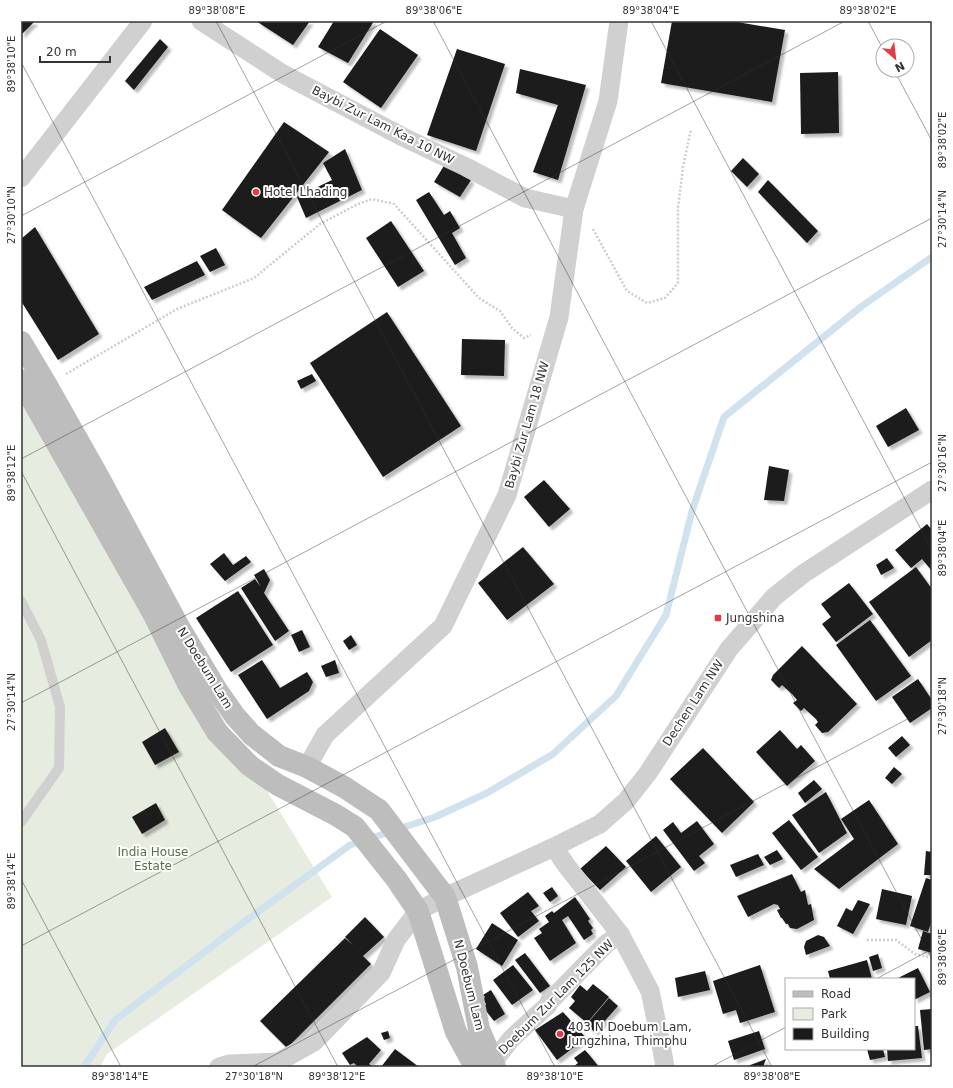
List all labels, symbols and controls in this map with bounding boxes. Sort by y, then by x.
text: 89°38'08"E [189,5,245,16]
text: 89°38'06"E [406,5,462,16]
text: 89°38'04"E [623,5,679,16]
text: 89°38'02"E [840,5,896,16]
text: 89°38'10"E [6,36,17,92]
scale bar [40,38,110,64]
north arrow [875,38,915,78]
text: 20 m [46,45,77,59]
text: N [892,58,907,74]
street label: Baybi Zur Lam Kaa 10 NW [310,83,457,167]
text: 89°38'02"E [937,112,948,168]
place label: Hotel Lhading [264,185,347,199]
text: 27°30'10"N [6,186,17,244]
marker: Hotel Lhading [251,187,261,197]
text: 27°30'14"N [937,190,948,248]
street label: Baybi Zur Lam 18 NW [502,360,552,490]
text: 27°30'16"N [937,434,948,492]
text: 89°38'12"E [6,445,17,501]
text: 89°38'04"E [937,520,948,576]
place label: Jungshina [725,611,785,625]
marker: Jungshina [713,613,723,623]
street label: N Doebum Lam [174,625,236,711]
street label: Dechen Lam NW [660,657,726,749]
text: 27°30'14"N [6,673,17,731]
text: 27°30'18"N [937,677,948,735]
park label: India House Estate [118,845,188,873]
text: 89°38'14"E [6,853,17,909]
text: 89°38'06"E [937,929,948,985]
street label: Doebum Zur Lam 125 NW [496,937,616,1057]
street label: N Doebum Lam [451,938,487,1032]
legend [785,978,915,1050]
text: Road [821,987,851,1001]
text: Park [821,1007,847,1021]
place label: 403 N Doebum Lam, Jungzhina, Thimphu [567,1020,692,1048]
text: Building [821,1027,870,1041]
marker: 403 N Doebum Lam, Jungzhina, Thimphu [555,1029,565,1039]
text: 89°38'14"E [92,1071,148,1082]
text: 27°30'18"N [225,1071,283,1082]
text: 89°38'12"E [309,1071,365,1082]
text: 89°38'10"E [527,1071,583,1082]
text: 89°38'08"E [744,1071,800,1082]

